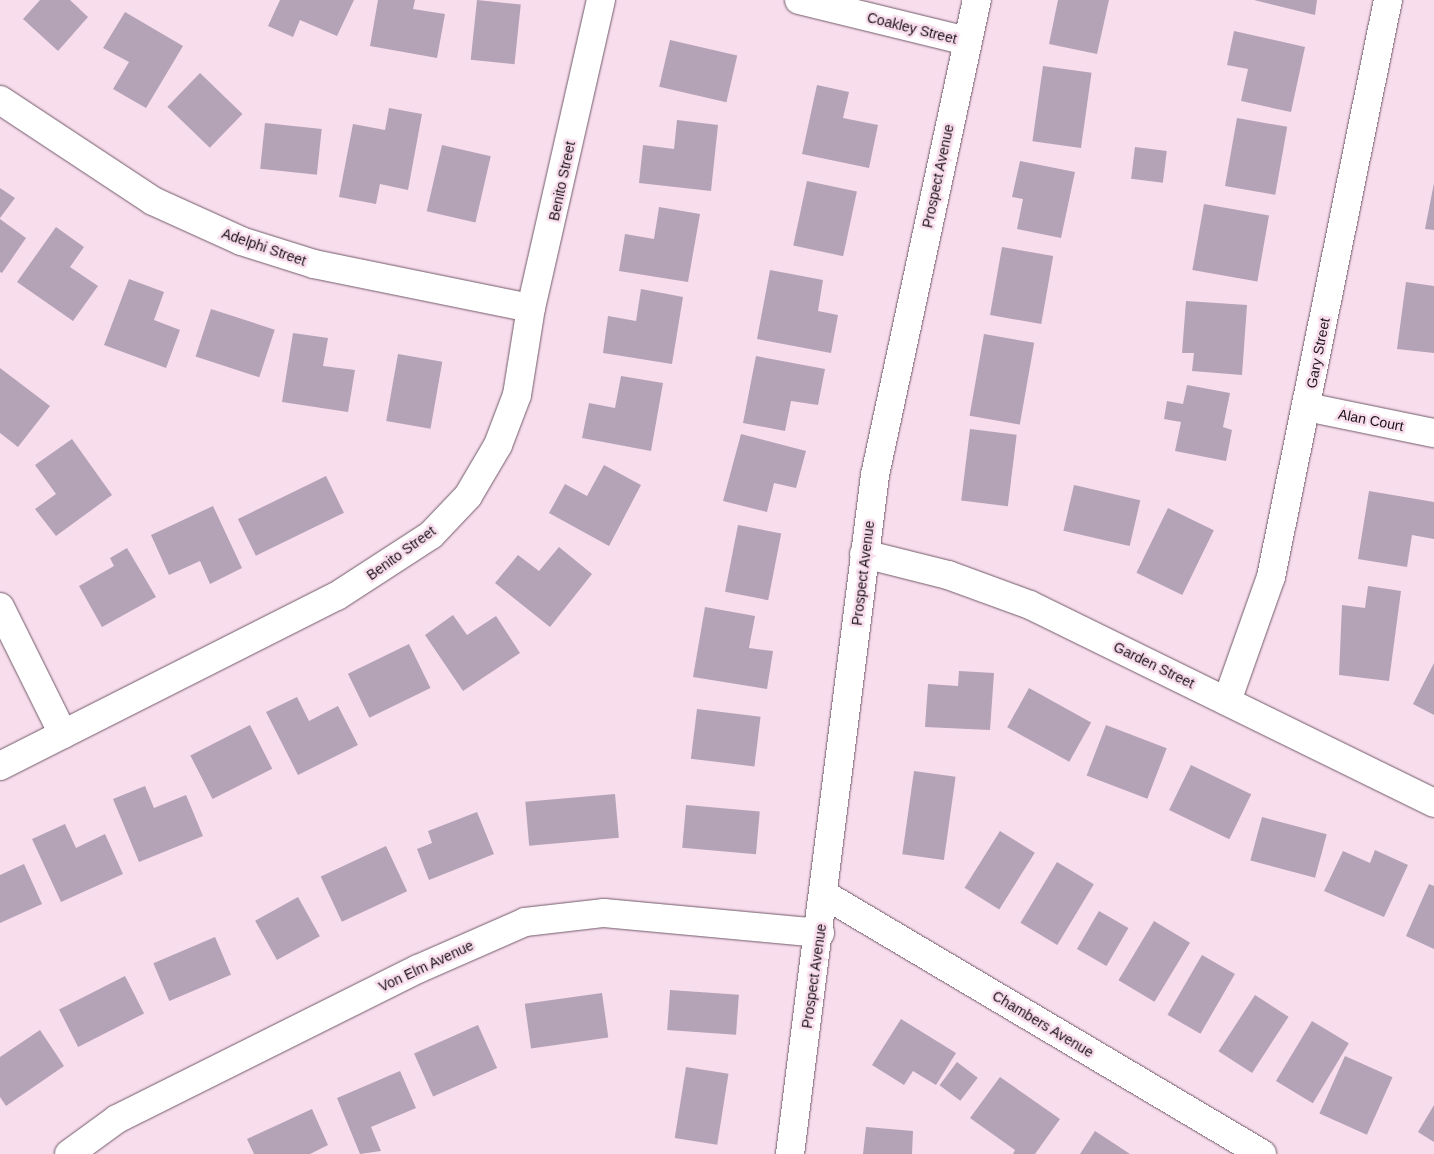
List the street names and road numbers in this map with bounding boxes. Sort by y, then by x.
street label: Coakley Street [865,9,959,47]
street label: Prospect Avenue [919,122,957,230]
street label: Benito Street [545,140,579,222]
street label: Adelphi Street [220,225,308,269]
street label: Gary Street [1303,316,1333,390]
street label: Alan Court [1337,405,1405,435]
street label: Prospect Avenue [848,519,878,627]
street label: Benito Street [363,522,439,584]
street label: Garden Street [1111,638,1197,692]
street label: Prospect Avenue [798,922,830,1030]
street label: Von Elm Avenue [376,937,476,995]
street label: Chambers Avenue [989,987,1097,1061]

